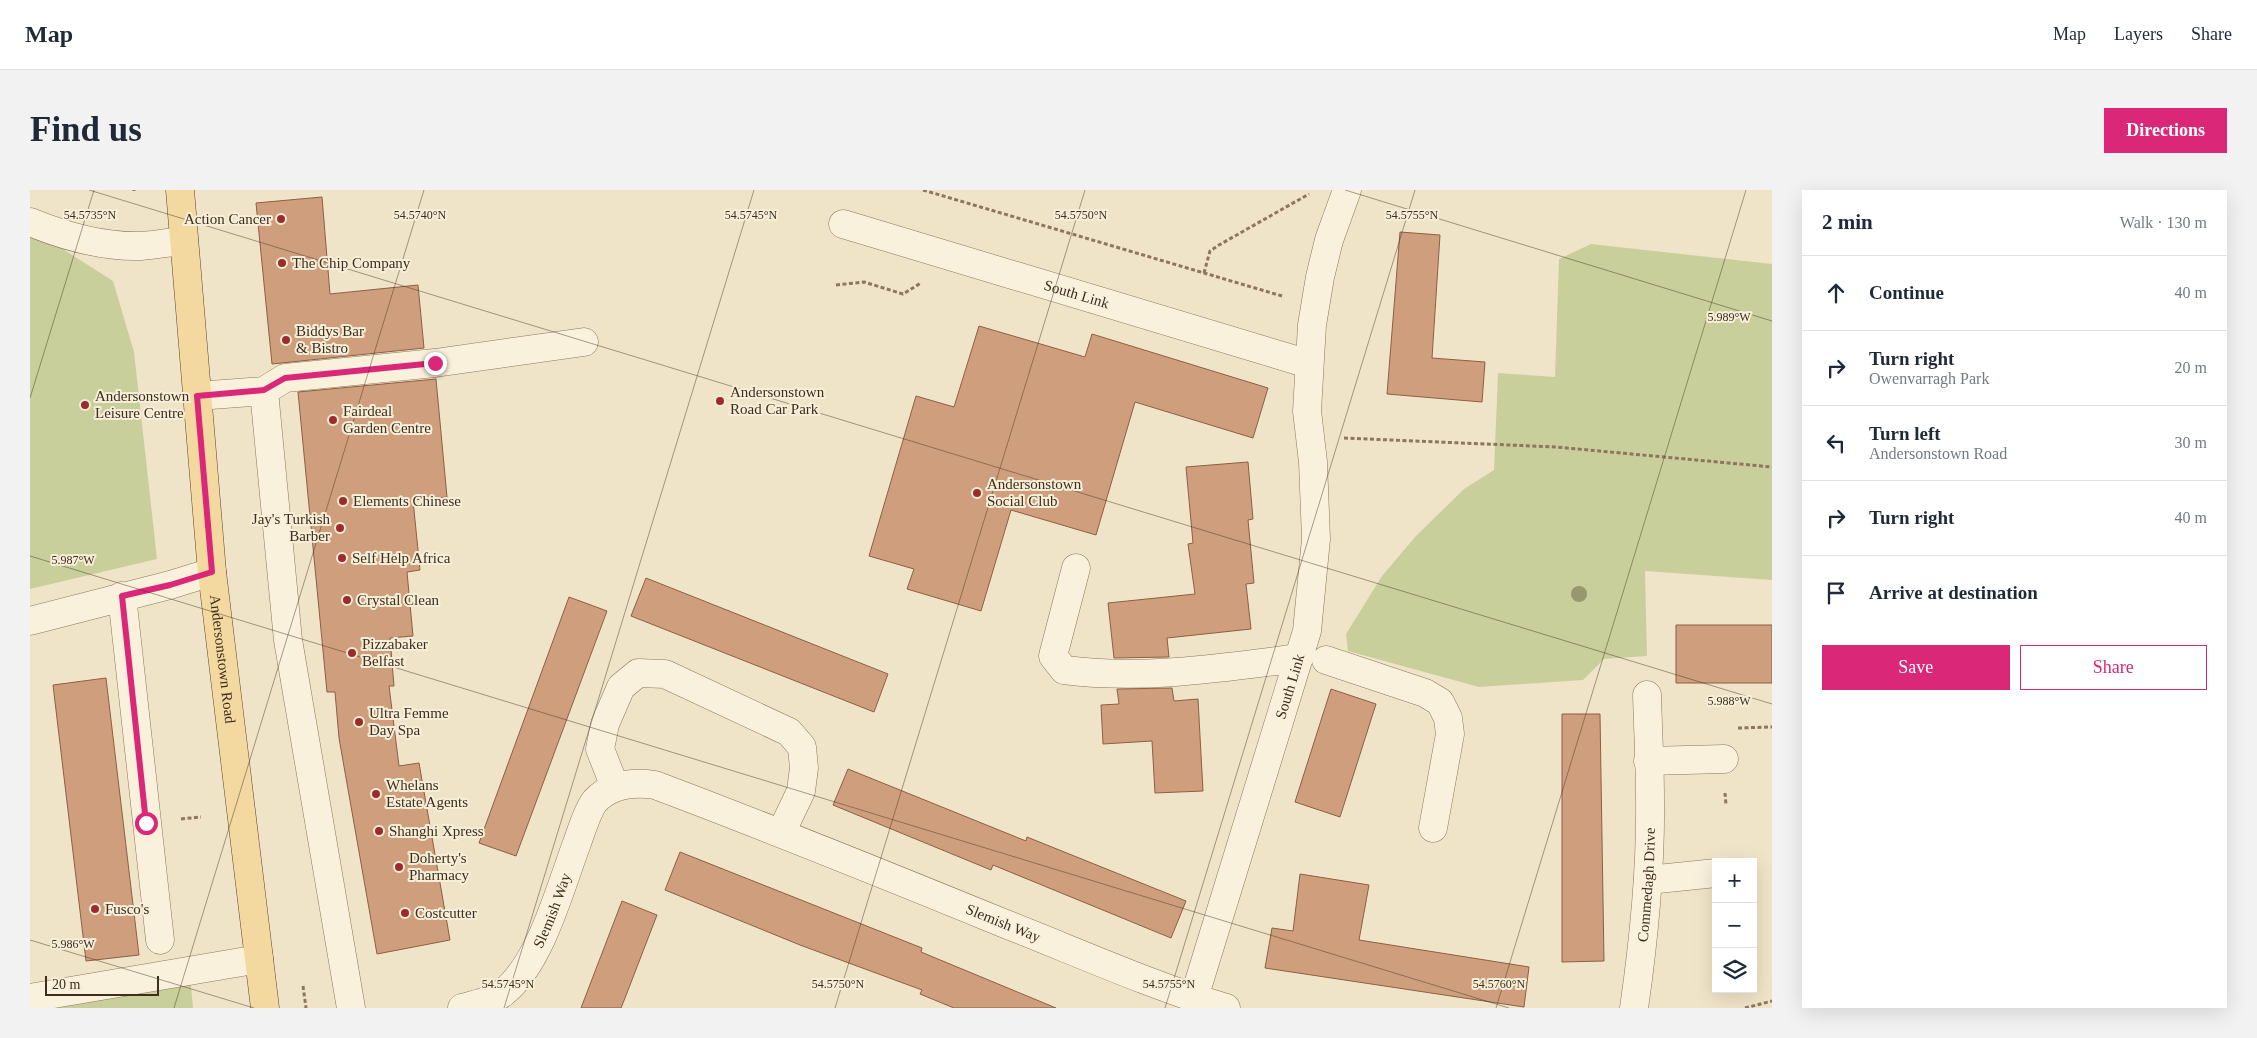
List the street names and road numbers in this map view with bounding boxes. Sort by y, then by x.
street label: South Link [1042,277,1112,312]
street label: Andersonstown Road [207,594,238,725]
street label: South Link [1272,652,1308,721]
street label: Commedagh Drive [1635,827,1658,943]
street label: Slemish Way [530,870,574,951]
street label: Slemish Way [964,901,1043,945]

